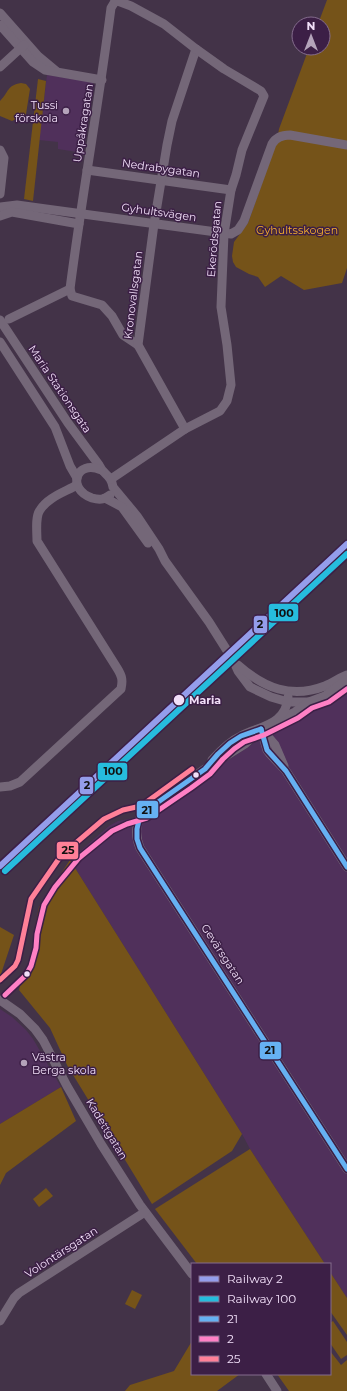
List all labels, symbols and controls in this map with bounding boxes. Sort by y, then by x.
north arrow [291,16,331,56]
text: N [307,19,315,33]
street label: Uppåkragatan [70,83,96,163]
place label: Tussi förskola [15,98,58,125]
marker: Tussi förskola [61,106,71,116]
street label: Nedrabygatan [121,156,201,180]
street label: Gyhultsvägen [121,200,197,224]
street label: Ekerödsgatan [204,200,224,278]
park label: Gyhultsskogen [256,223,338,237]
street label: Kronovallsgatan [121,250,145,340]
street label: Maria Stationsgata [25,342,95,436]
line badge: 100 [268,603,299,622]
text: 100 [274,606,294,620]
line badge: 2 [253,615,268,634]
text: 2 [257,617,264,631]
marker: Maria [172,693,186,707]
place label: Maria [189,693,221,707]
line badge: 100 [97,762,128,781]
text: 100 [103,764,123,778]
unlabelled marker [191,770,201,780]
line badge: 2 [79,776,94,795]
text: 2 [84,778,91,792]
line badge: 21 [136,800,159,819]
text: 21 [142,803,152,817]
line badge: 25 [56,841,79,860]
text: 25 [61,843,75,857]
street label: Gevärsgatan [198,921,248,987]
unlabelled marker [22,969,32,979]
line badge: 21 [259,1041,282,1060]
text: 21 [265,1043,275,1057]
place label: Västra Berga skola [32,1050,96,1077]
marker: Västra Berga skola [19,1058,29,1068]
street label: Kadettgatan [83,1096,131,1162]
street label: Volontärsgatan [22,1223,100,1281]
legend [191,1263,331,1375]
text: Railway 2 [227,1271,283,1286]
text: Railway 100 [227,1291,296,1306]
text: 21 [227,1311,238,1326]
text: 2 [227,1331,234,1346]
text: 25 [227,1351,241,1366]

